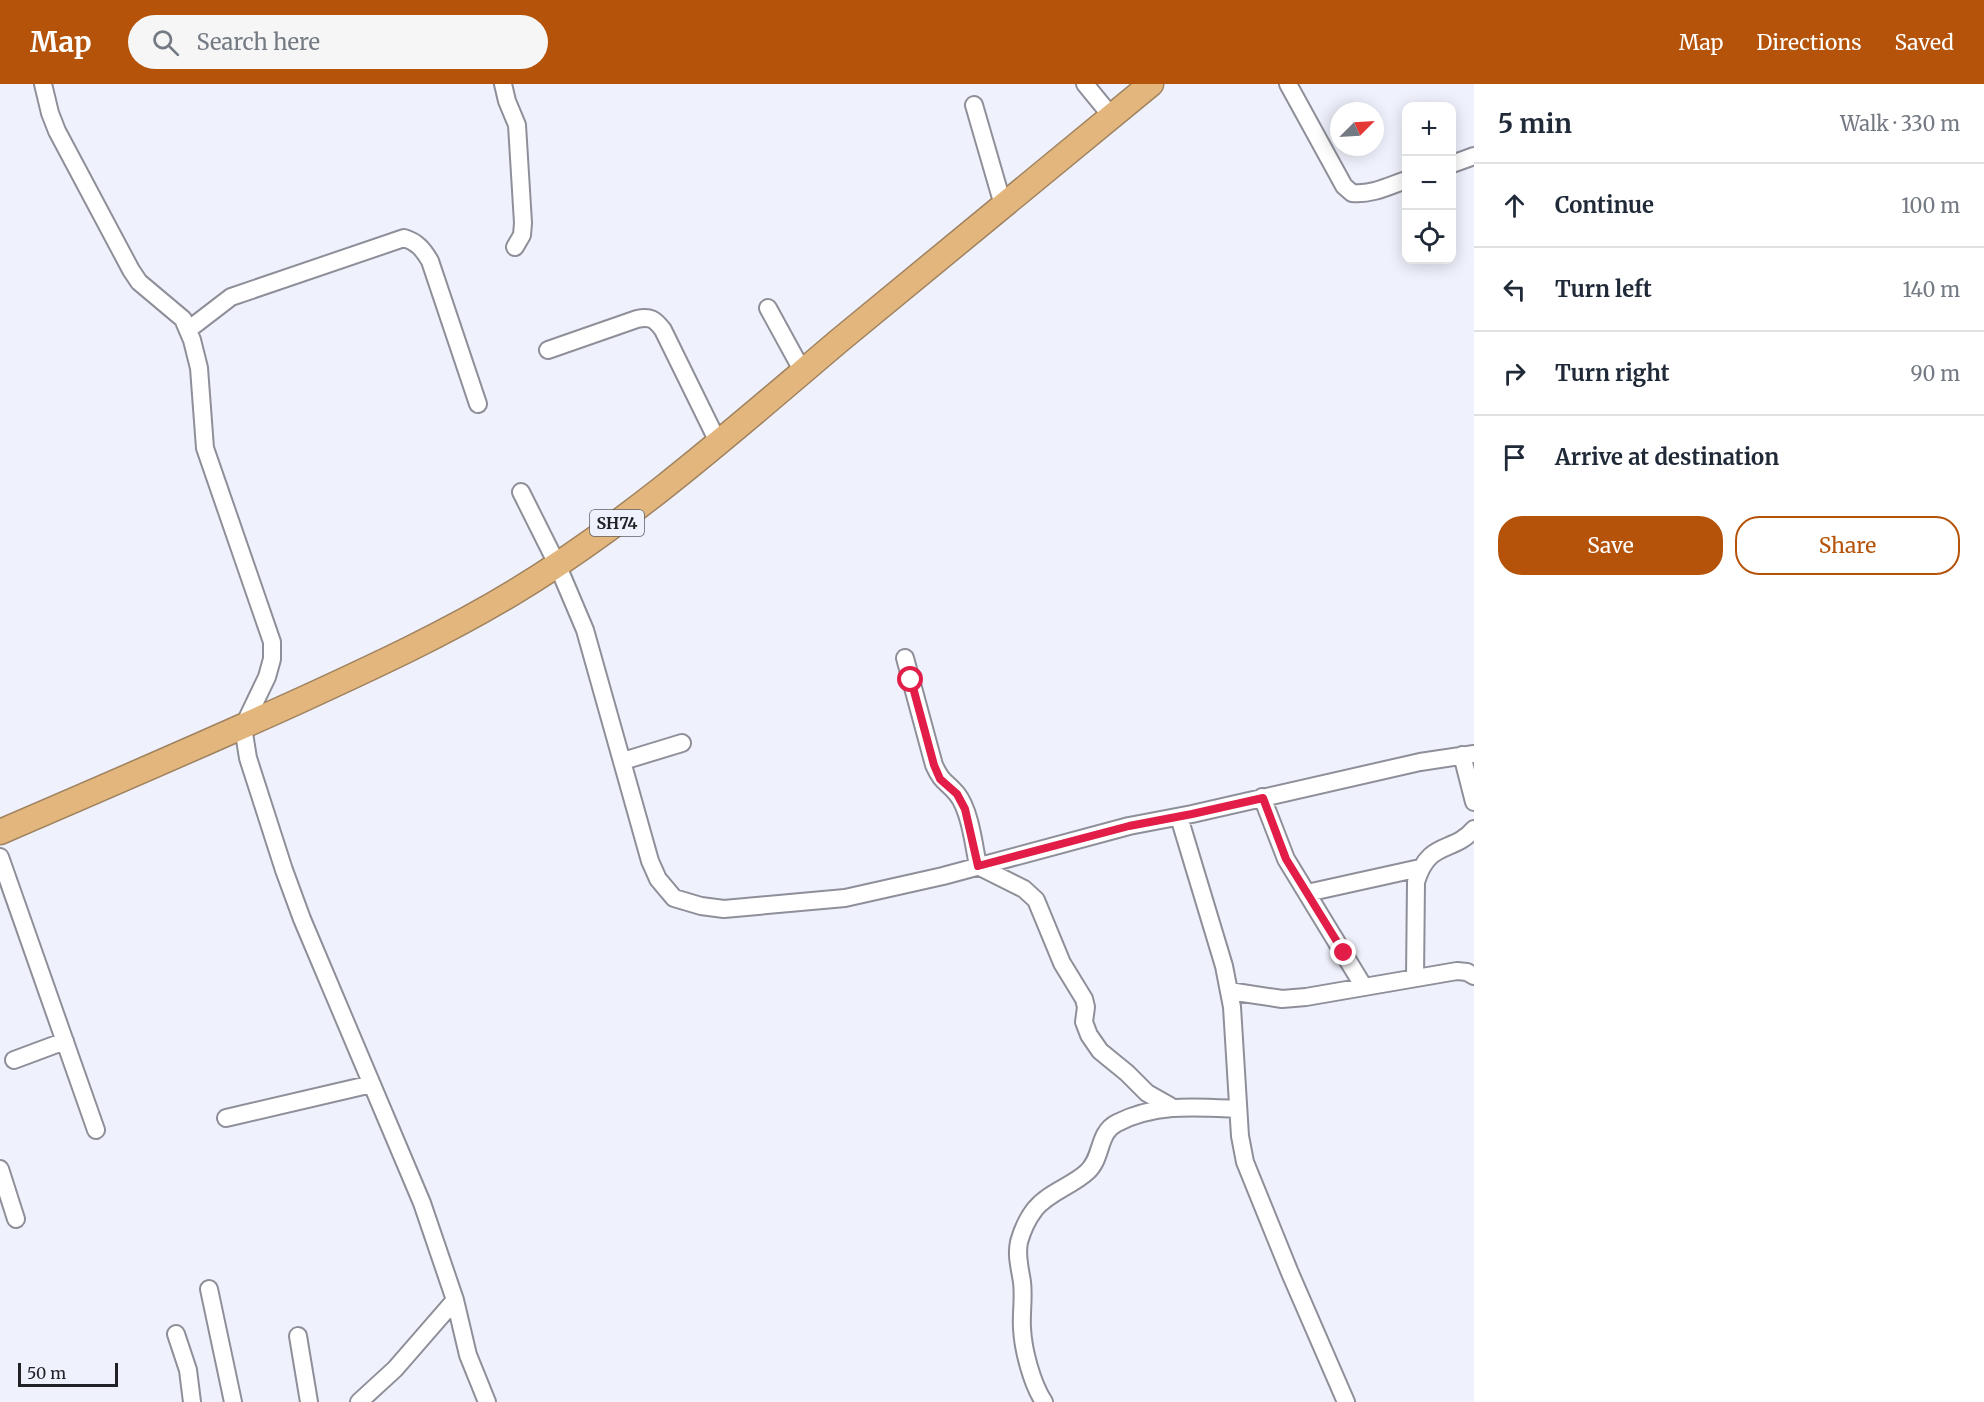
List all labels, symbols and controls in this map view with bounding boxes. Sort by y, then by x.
search box [128,15,548,69]
text: Map [30,24,92,60]
icon: search [149,26,182,59]
text: Search here [197,28,320,56]
text: Map [1679,29,1723,56]
text: Directions [1756,29,1861,56]
text: Saved [1894,29,1954,56]
north arrow [1330,102,1384,156]
map controls [1402,102,1456,264]
button: + [1402,102,1456,156]
text: 5 min [1498,107,1572,140]
text: Walk · 330 m [1840,111,1960,136]
button: − [1402,156,1456,210]
icon: ahead [1498,189,1531,222]
text: Continue [1555,191,1654,219]
text: 100 m [1901,193,1960,218]
button: locate [1402,210,1456,264]
icon: left [1498,273,1531,306]
text: Turn left [1555,275,1652,303]
text: 140 m [1903,277,1960,302]
icon: right [1498,357,1531,390]
text: Turn right [1555,359,1669,387]
text: 90 m [1910,361,1960,386]
icon: arrive [1498,441,1531,474]
text: Arrive at destination [1555,443,1779,471]
road number: SH74 [590,510,644,536]
button: Save [1498,516,1723,575]
button: Share [1735,516,1960,575]
route start [897,666,923,692]
route end [1330,939,1356,965]
scale bar [18,1360,118,1388]
text: 50 m [27,1363,66,1383]

